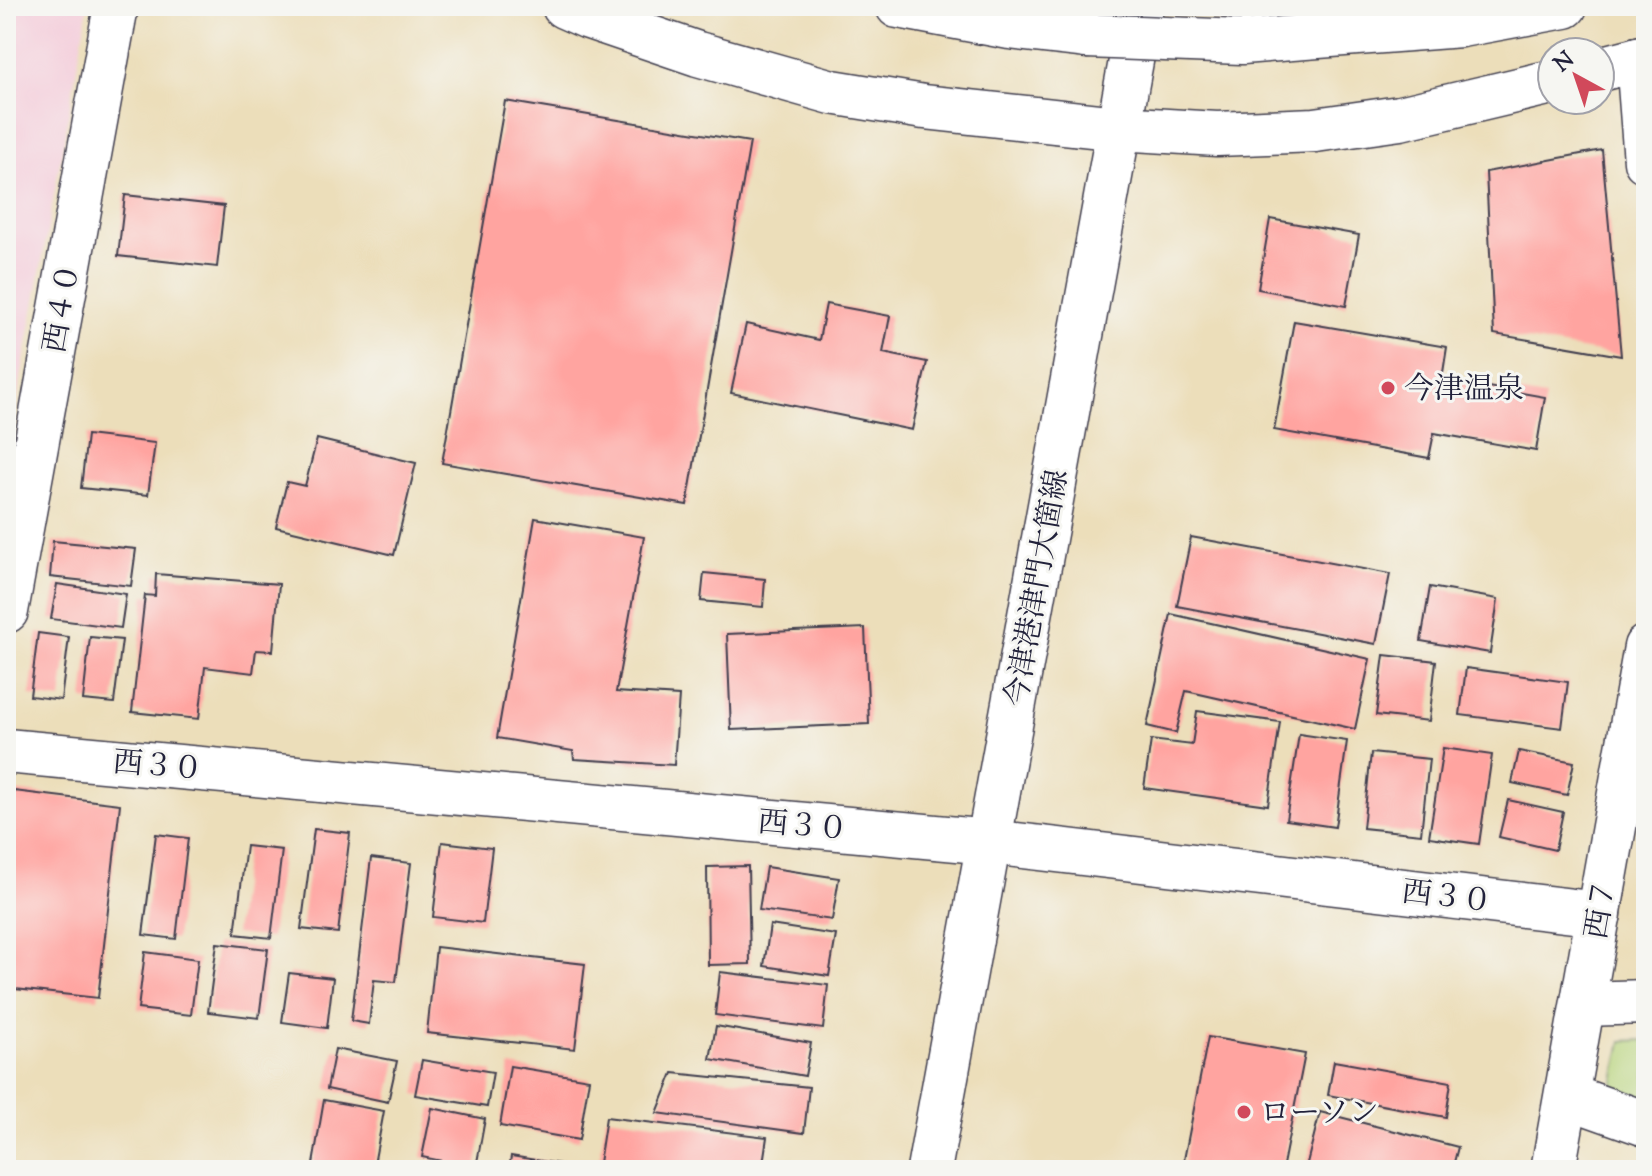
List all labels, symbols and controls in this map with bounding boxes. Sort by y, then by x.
north arrow [1536,36,1616,116]
text: N [1548,45,1582,81]
street label: 西４０ [34,260,92,356]
place label: 今津温泉 [1404,369,1524,412]
marker: 今津温泉 [1379,379,1397,397]
street label: 今津港津門大箇線 [996,467,1080,710]
street label: 西３０ [111,742,204,793]
street label: 西３０ [756,802,849,853]
street label: 西３０ [1399,872,1494,925]
street label: 西７ [1576,876,1629,943]
place label: ローソン [1260,1093,1379,1136]
marker: ローソン [1235,1103,1253,1121]

